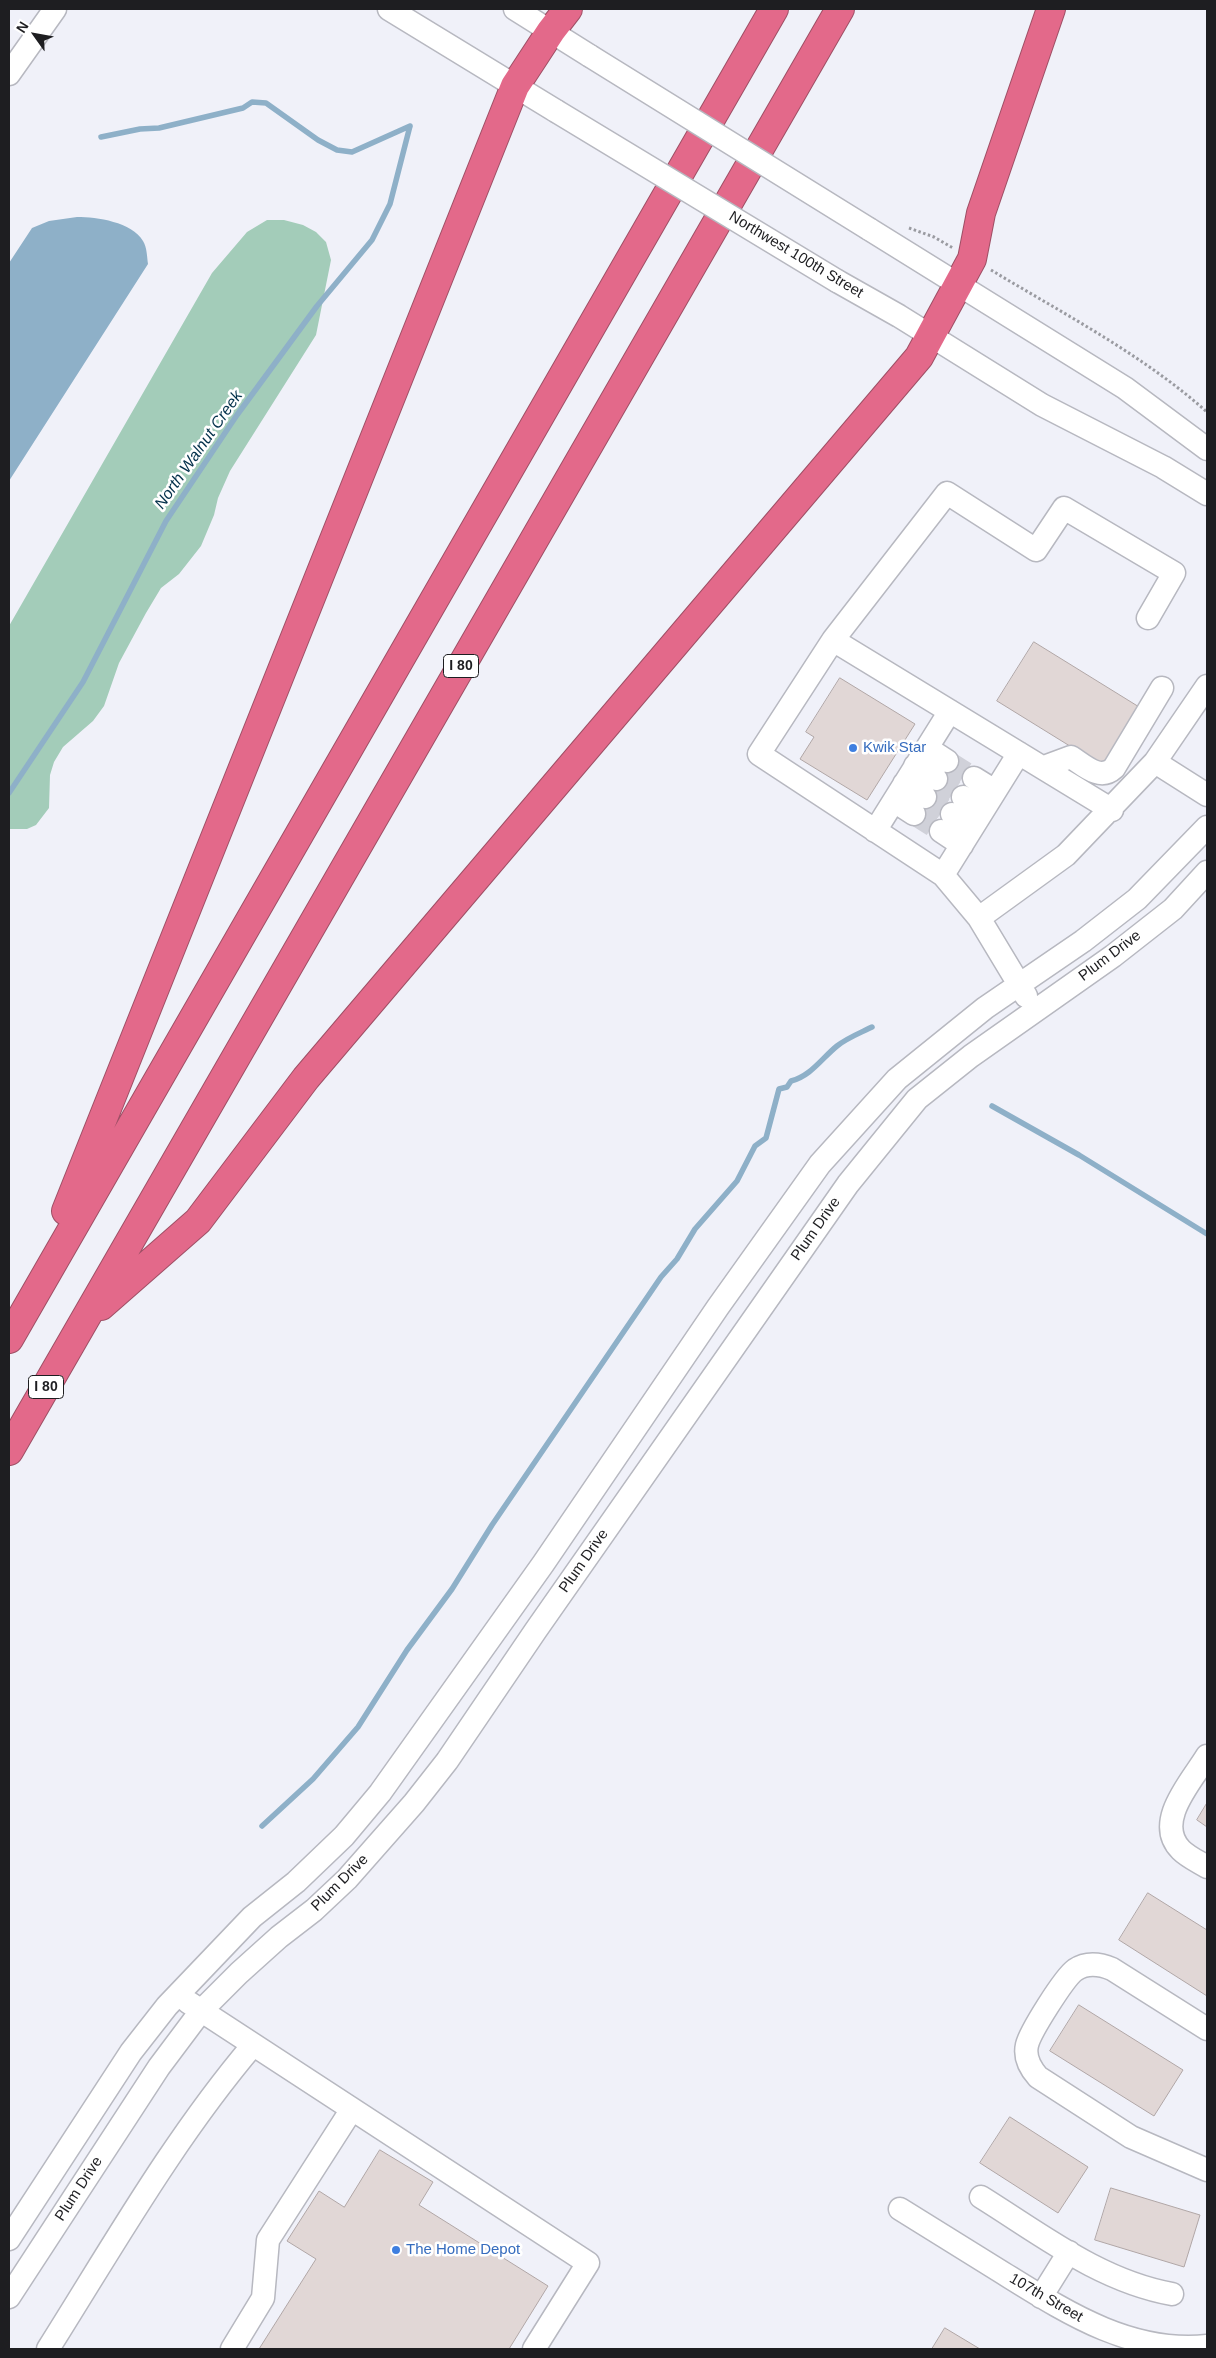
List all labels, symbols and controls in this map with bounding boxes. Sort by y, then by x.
north arrow [10,10,60,60]
text: N [13,19,32,36]
street label: Northwest 100th Street [726,208,866,302]
water label: North Walnut Creek [151,387,247,513]
road number: I 80 [444,654,478,678]
place label: Kwik Star [863,739,926,757]
marker: Kwik Star [847,742,859,754]
street label: Plum Drive [1075,927,1145,985]
street label: Plum Drive [788,1194,844,1264]
road number: I 80 [28,1375,64,1398]
street label: Plum Drive [556,1526,612,1596]
street label: Plum Drive [308,1851,372,1915]
street label: Plum Drive [51,2153,107,2225]
place label: The Home Depot [406,2241,520,2259]
marker: The Home Depot [390,2244,402,2256]
street label: 107th Street [1006,2270,1086,2326]

